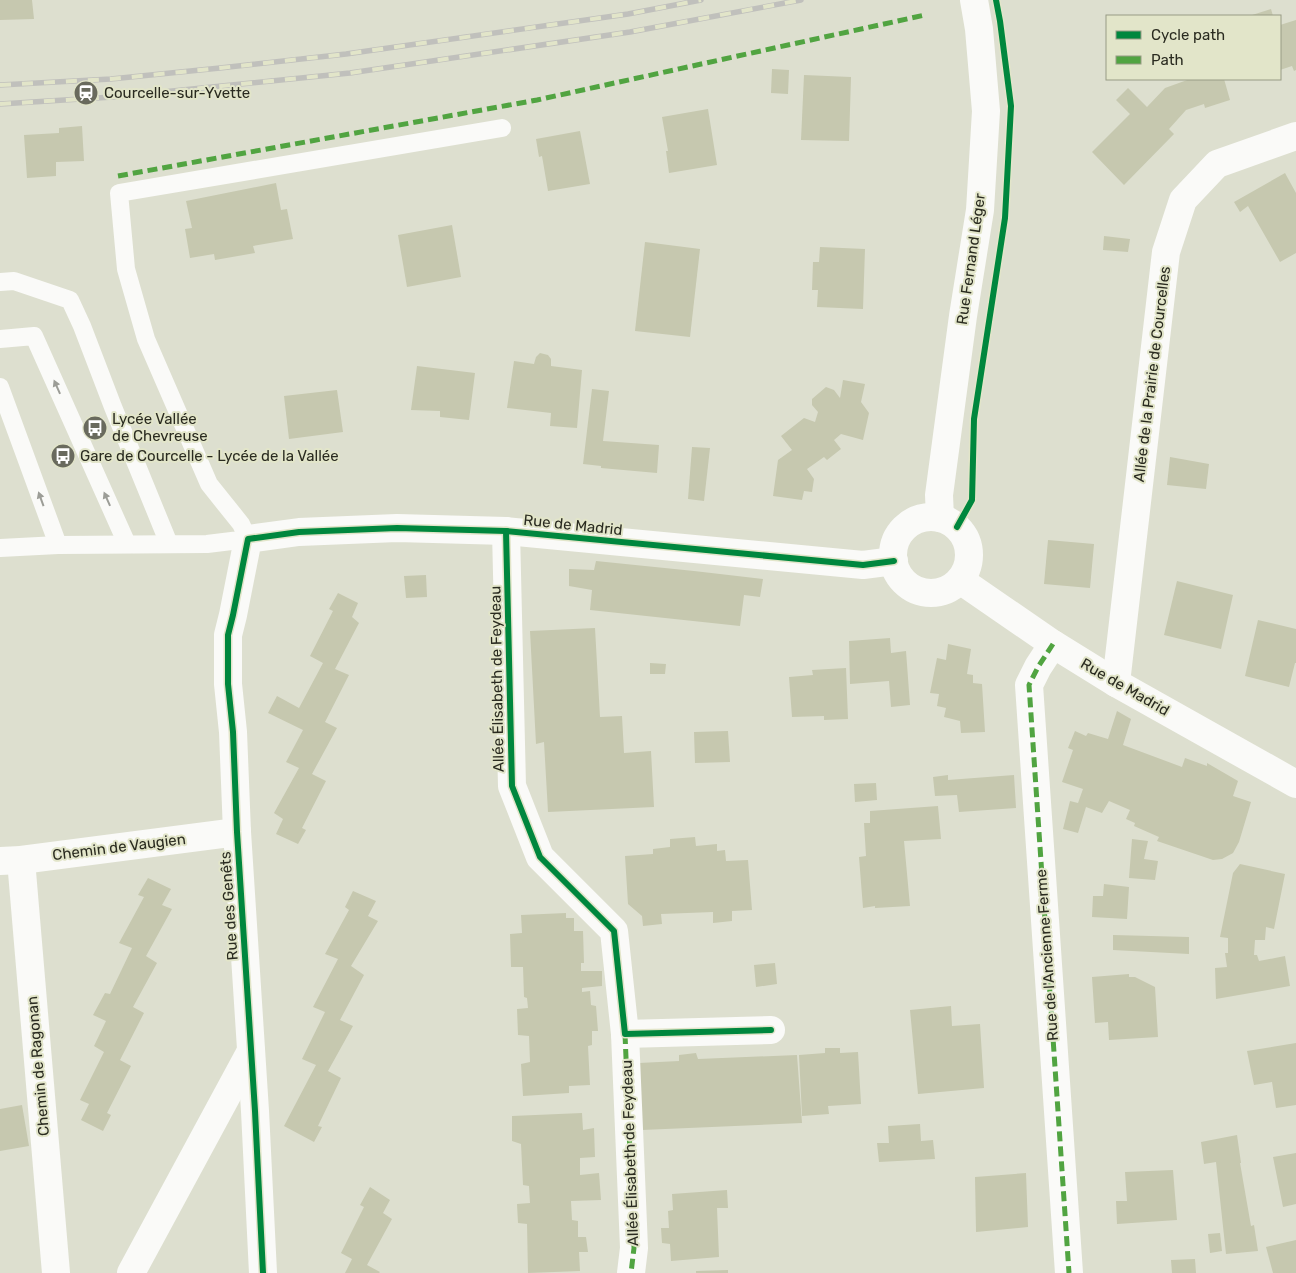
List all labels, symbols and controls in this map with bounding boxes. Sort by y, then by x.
legend [1106,15,1281,80]
text: Cycle path [1151,26,1225,44]
text: Path [1151,51,1184,69]
station icon: Courcelle-sur-Yvette [73,80,99,106]
place label: Courcelle-sur-Yvette [104,84,250,102]
street label: Rue Fernand Léger [953,192,989,326]
street label: Allée de la Prairie de Courcelles [1130,265,1174,483]
one-way arrow [53,380,61,394]
place label: Lycée Vallée de Chevreuse [112,410,208,445]
bus stop icon: Lycée Vallée de Chevreuse [82,415,108,441]
bus stop icon: Gare de Courcelle - Lycée de la Vallée [50,443,76,469]
place label: Gare de Courcelle - Lycée de la Vallée [80,447,339,465]
one-way arrow [37,491,45,506]
one-way arrow [103,492,111,506]
street label: Rue de Madrid [523,511,623,539]
street label: Allée Élisabeth de Feydeau [486,586,508,772]
street label: Rue de Madrid [1077,654,1173,720]
street label: Chemin de Vaugien [51,830,187,864]
street label: Rue des Genêts [216,851,242,961]
street label: Rue de l'Ancienne Ferme [1032,869,1062,1041]
street label: Chemin de Ragonan [23,995,53,1137]
street label: Allée Élisabeth de Feydeau [618,1060,642,1246]

